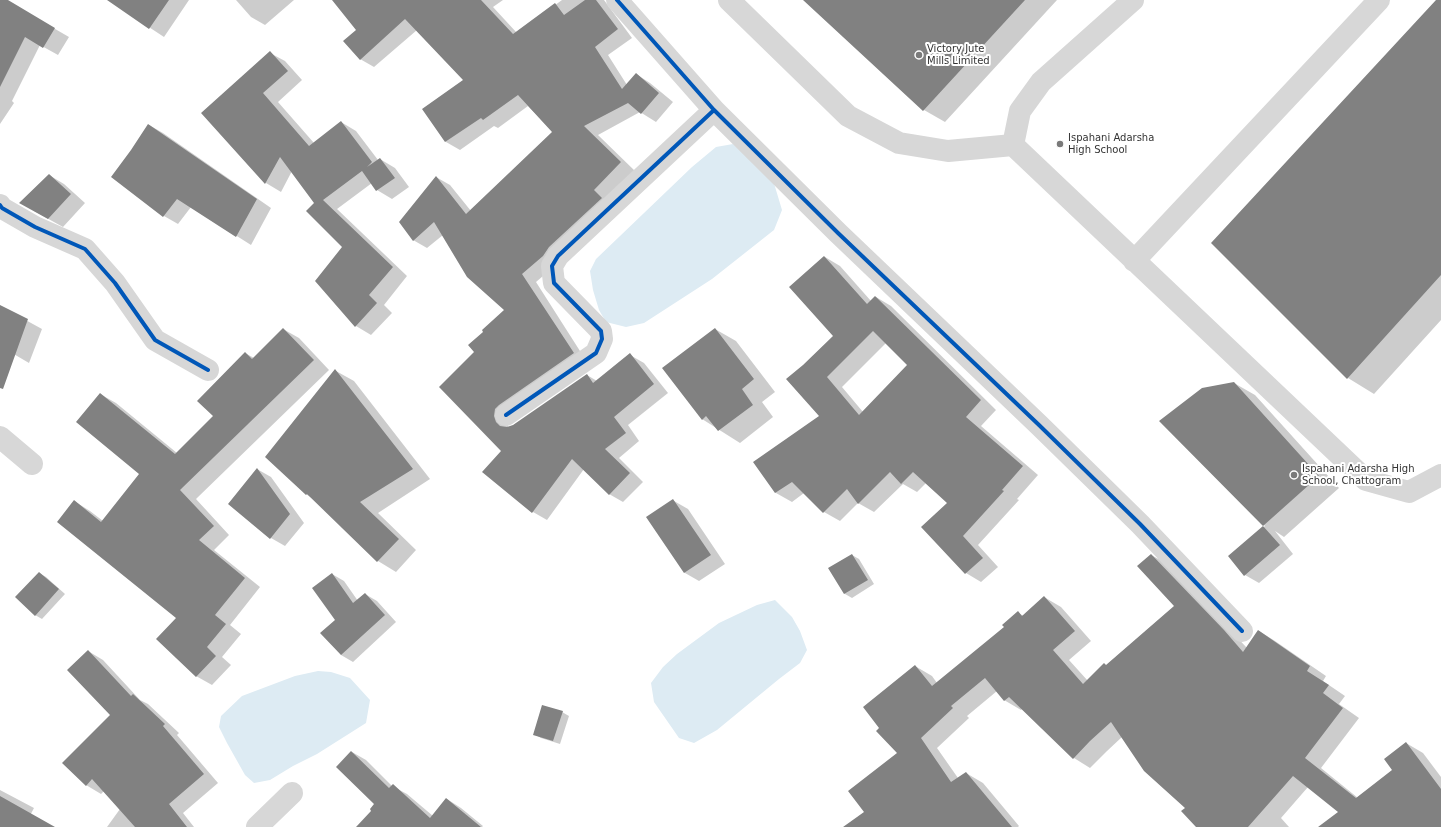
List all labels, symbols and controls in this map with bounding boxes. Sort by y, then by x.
place label: Victory Jute Mills Limited [927,43,990,66]
marker: Victory Jute Mills Limited [914,50,924,60]
place label: Ispahani Adarsha High School [1068,132,1154,156]
marker: Ispahani Adarsha High School [1055,139,1065,149]
place label: Ispahani Adarsha High School, Chattogram [1302,463,1414,486]
marker: Ispahani Adarsha High School, Chattogram [1289,470,1299,480]

